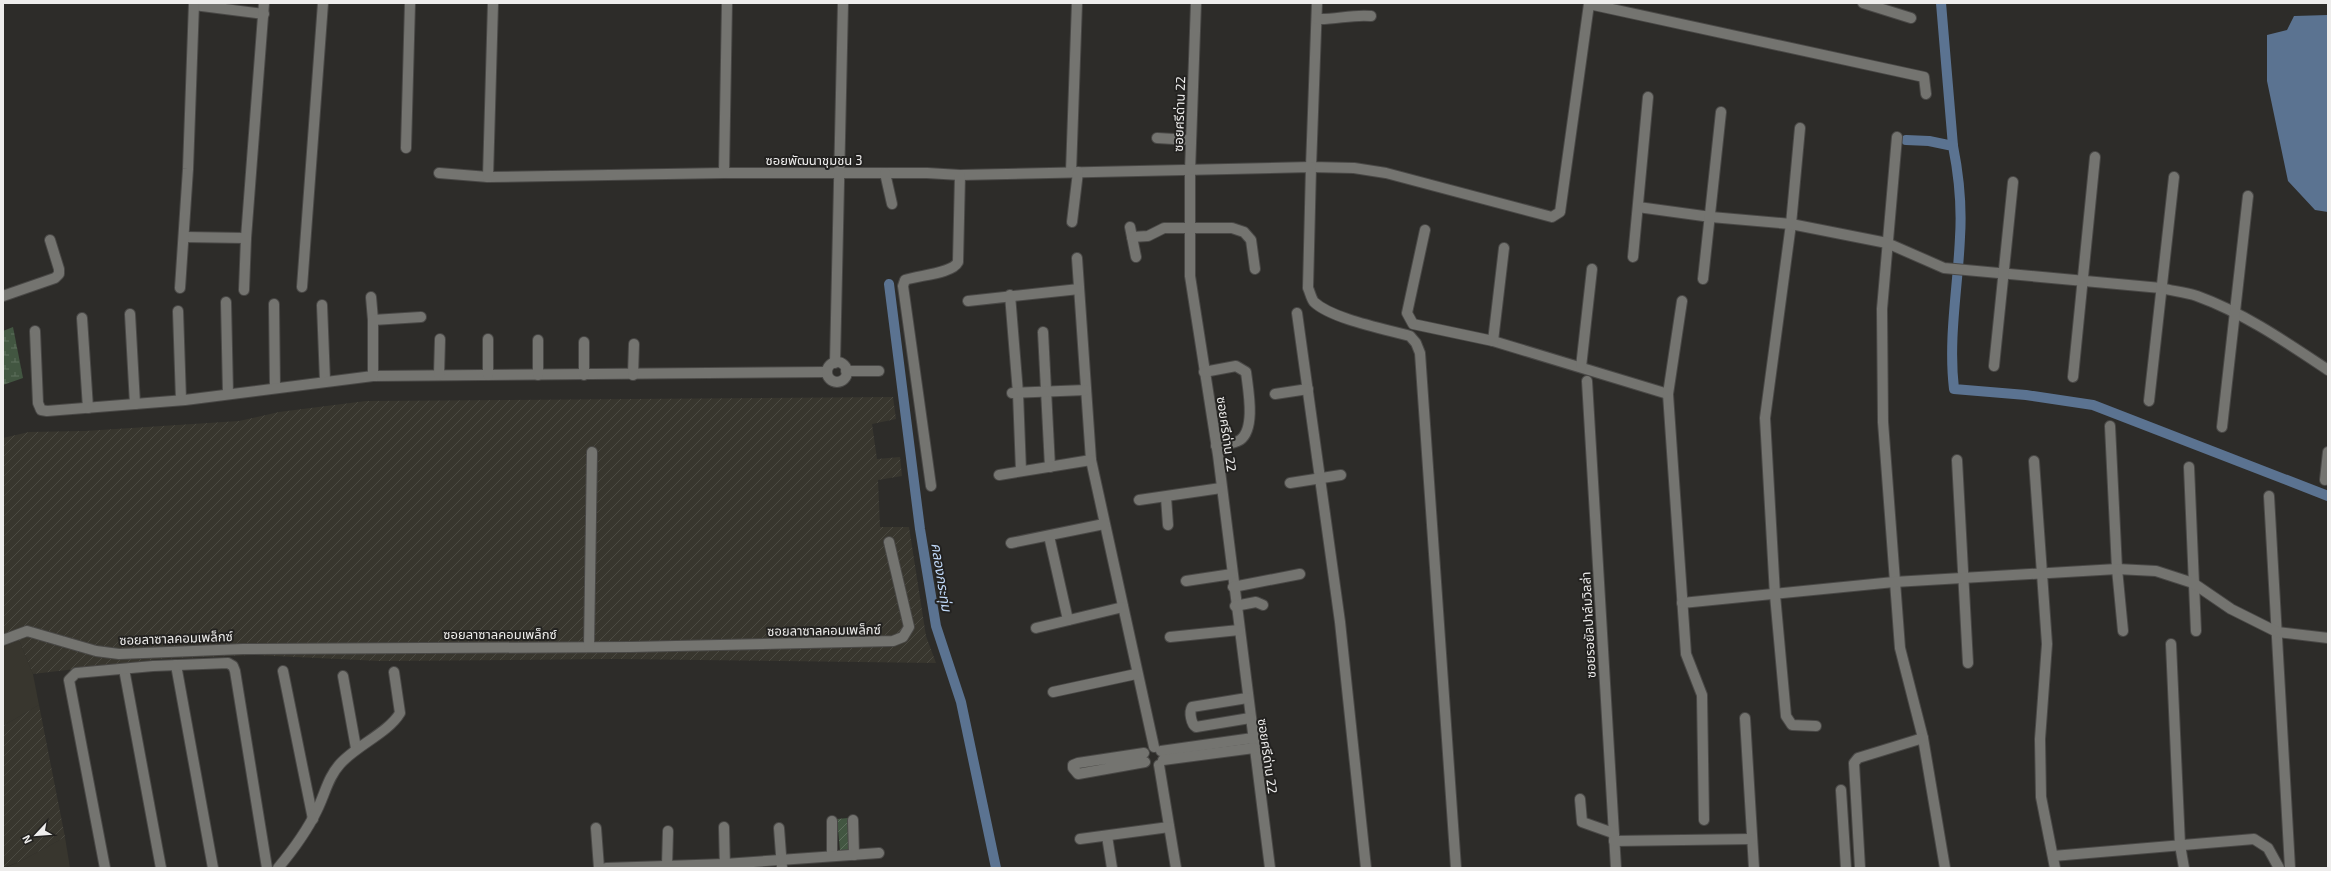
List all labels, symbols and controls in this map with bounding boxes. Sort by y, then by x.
street label: ซอยศรีด่าน 22 [1170,76,1188,152]
street label: ซอยพัฒนาชุมชน 3 [766,152,862,168]
street label: ซอยศรีด่าน 22 [1214,395,1240,473]
water label: คลองกระทุ่ม [927,541,956,614]
street label: ซอยรอยัลปาล์มวิลล่า [1577,571,1599,679]
street label: ซอยลาซาลคอมเพล็กซ์ [767,621,881,639]
street label: ซอยลาซาลคอมเพล็กซ์ [443,626,557,642]
street label: ซอยลาซาลคอมเพล็กซ์ [119,628,233,648]
street label: ซอยศรีด่าน 22 [1255,717,1281,795]
north arrow [16,815,56,855]
text: N [19,833,34,846]

